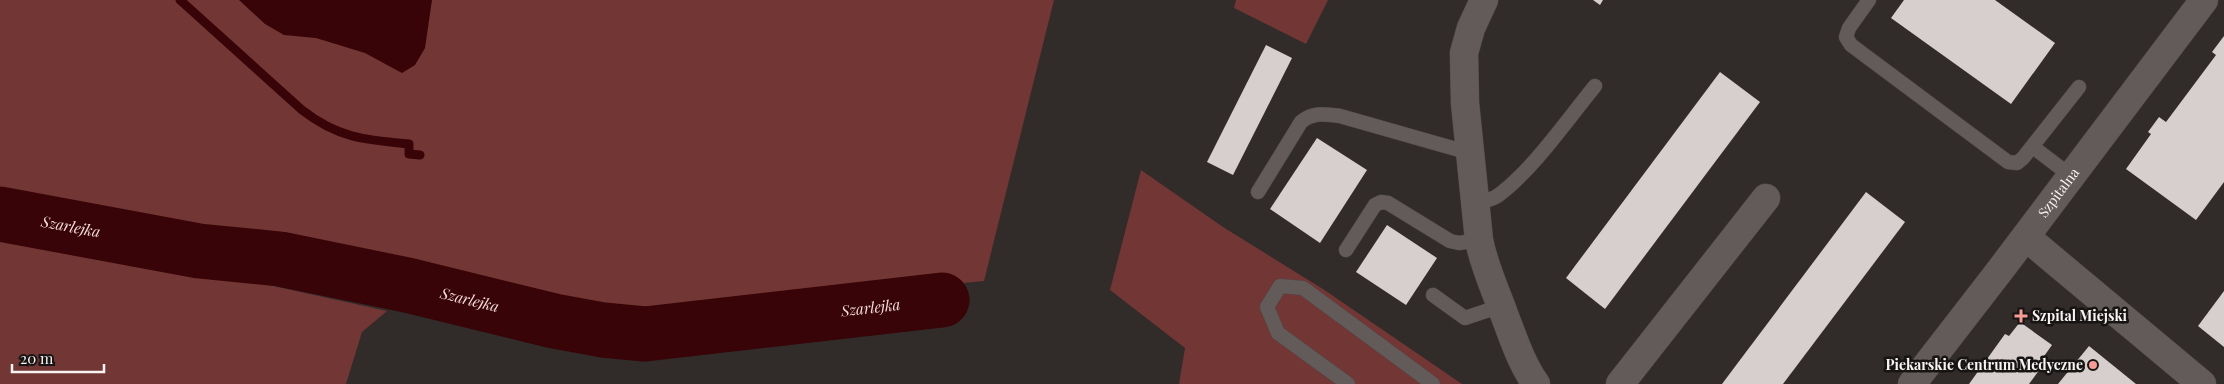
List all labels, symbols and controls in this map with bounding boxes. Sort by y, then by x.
street label: Szpitalna [2033,164,2083,221]
water label: Szarlejka [39,211,102,241]
water label: Szarlejka [438,282,501,316]
water label: Szarlejka [839,294,901,321]
place label: Szpital Miejski [2032,306,2128,325]
marker: Szpital Miejski [2014,309,2028,323]
scale bar [12,342,105,374]
text: 20 m [20,348,54,368]
place label: Piekarskie Centrum Medyczne [1886,355,2083,374]
marker: Piekarskie Centrum Medyczne [2087,359,2099,371]

